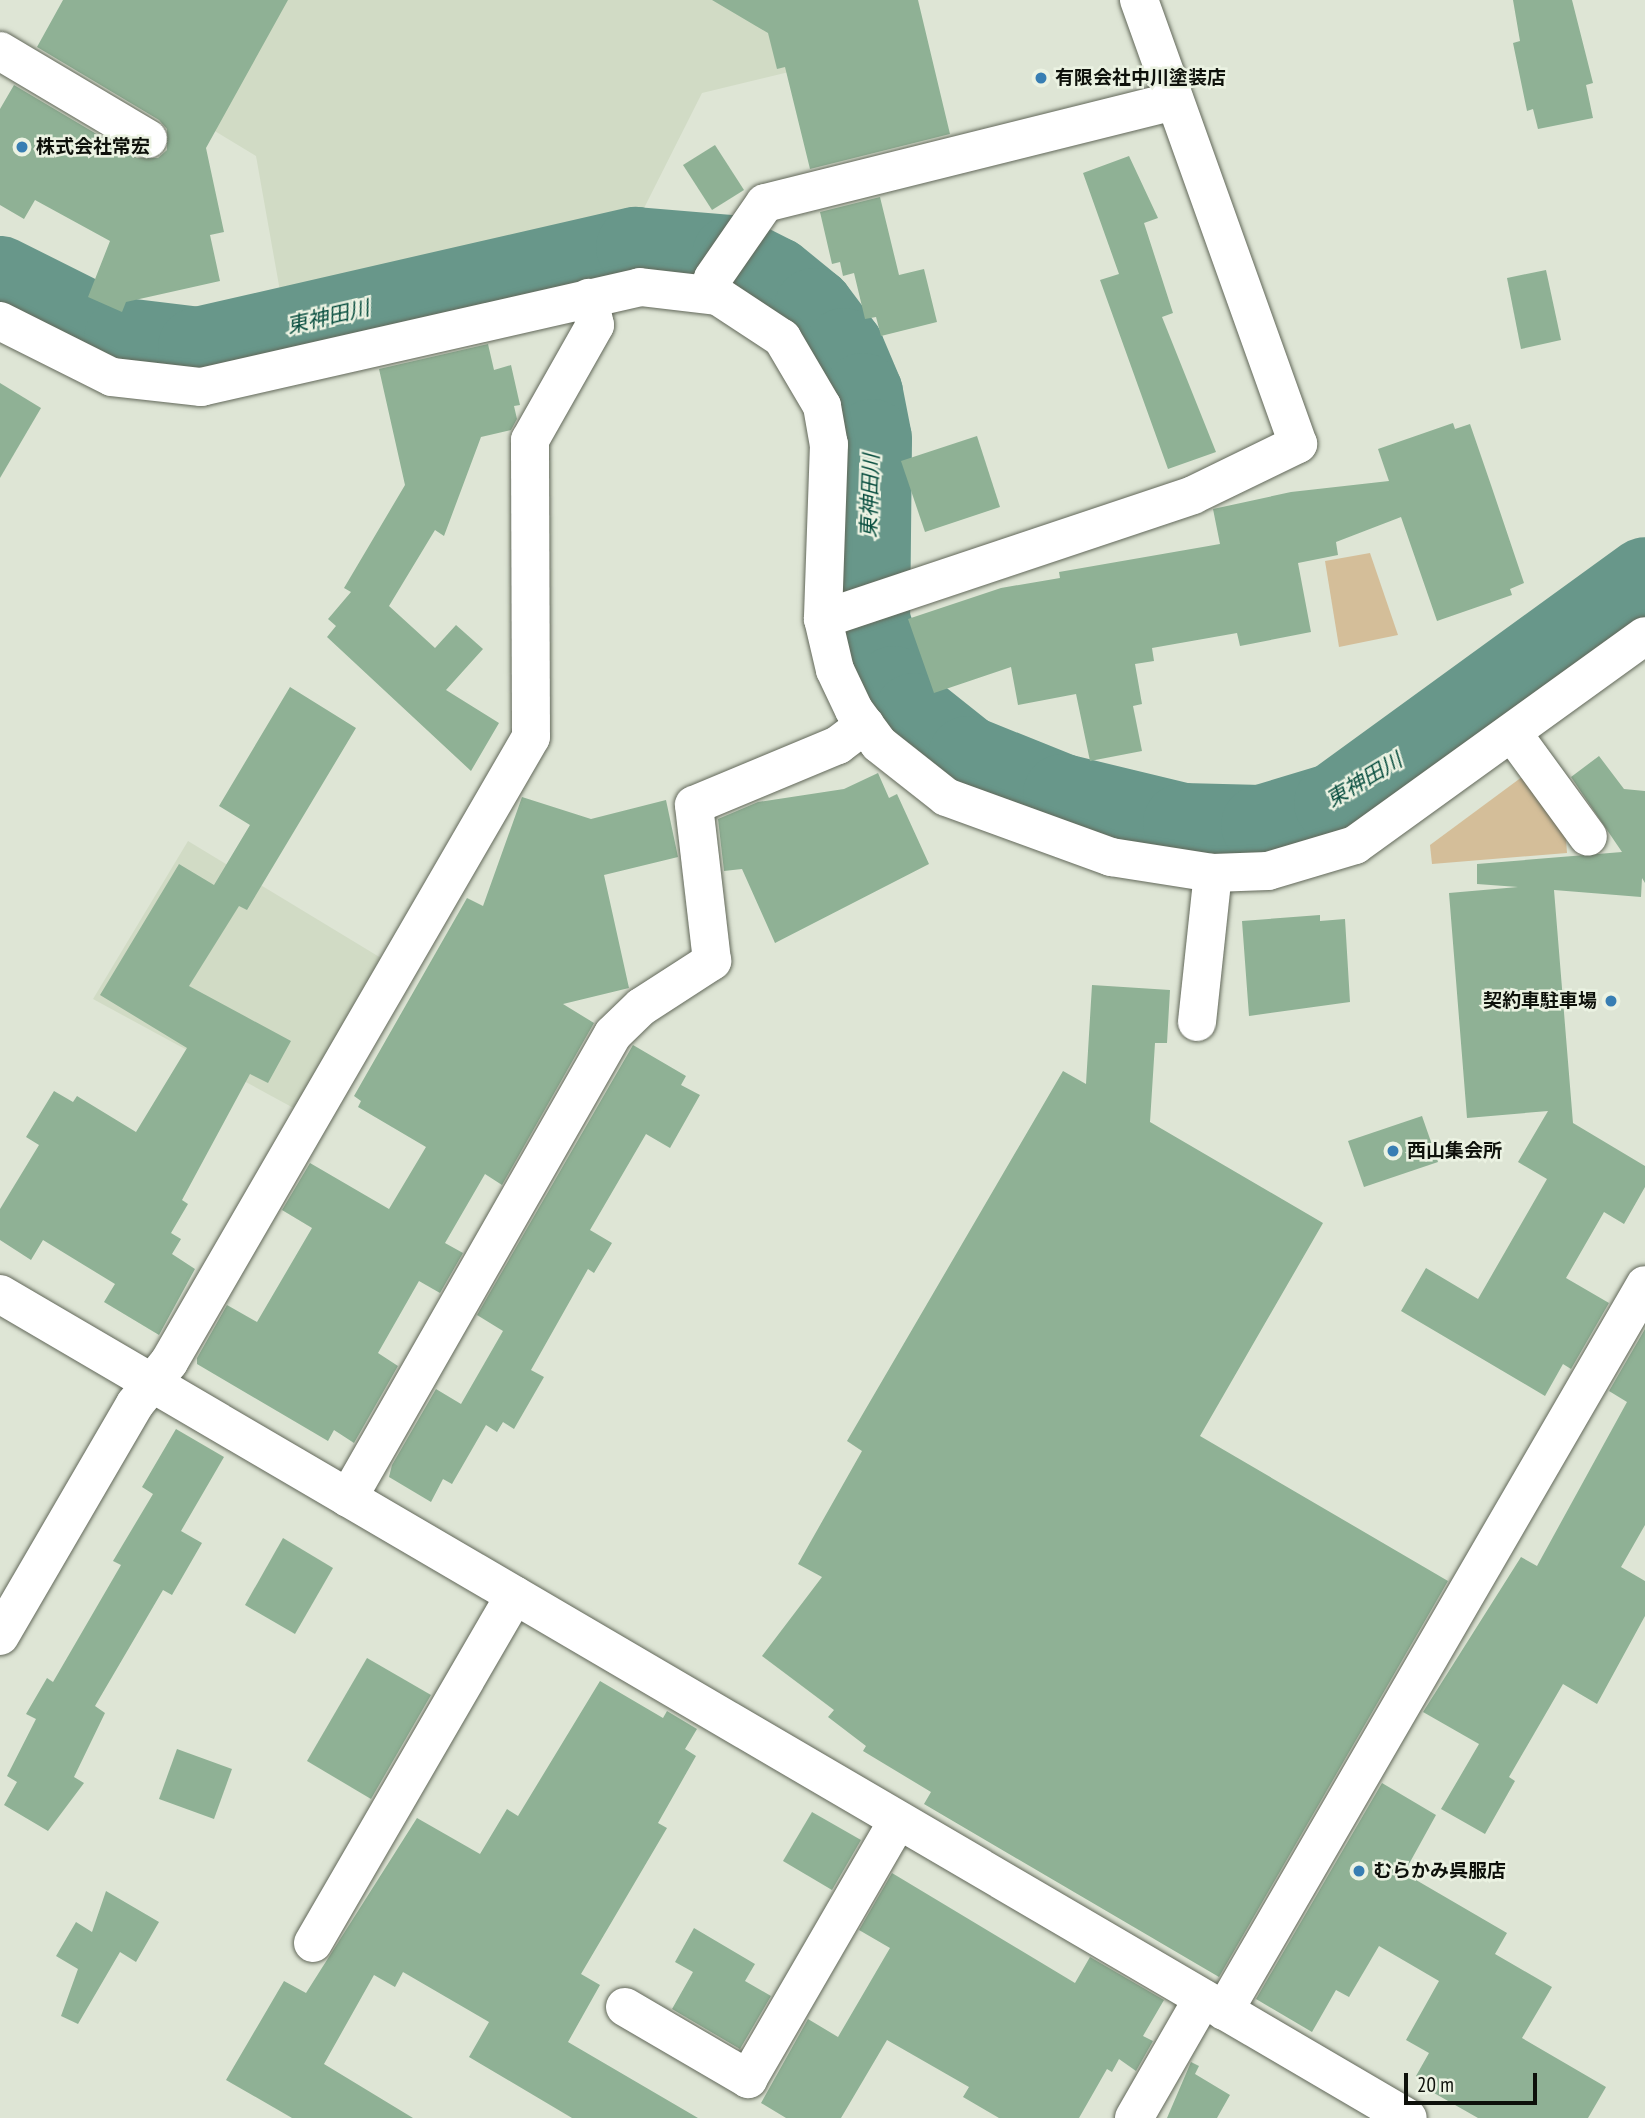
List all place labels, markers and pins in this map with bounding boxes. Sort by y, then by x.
place label: 有限会社中川塗装店 [1055,67,1226,89]
marker: 有限会社中川塗装店 [1033,70,1049,86]
place label: 株式会社常宏 [36,136,150,158]
marker: 株式会社常宏 [14,139,30,155]
place label: 契約車駐車場 [1483,990,1597,1012]
marker: 契約車駐車場 [1603,993,1619,1009]
place label: 西山集会所 [1407,1140,1502,1162]
marker: 西山集会所 [1385,1143,1401,1159]
place label: むらかみ呉服店 [1373,1860,1506,1882]
marker: むらかみ呉服店 [1351,1863,1367,1879]

